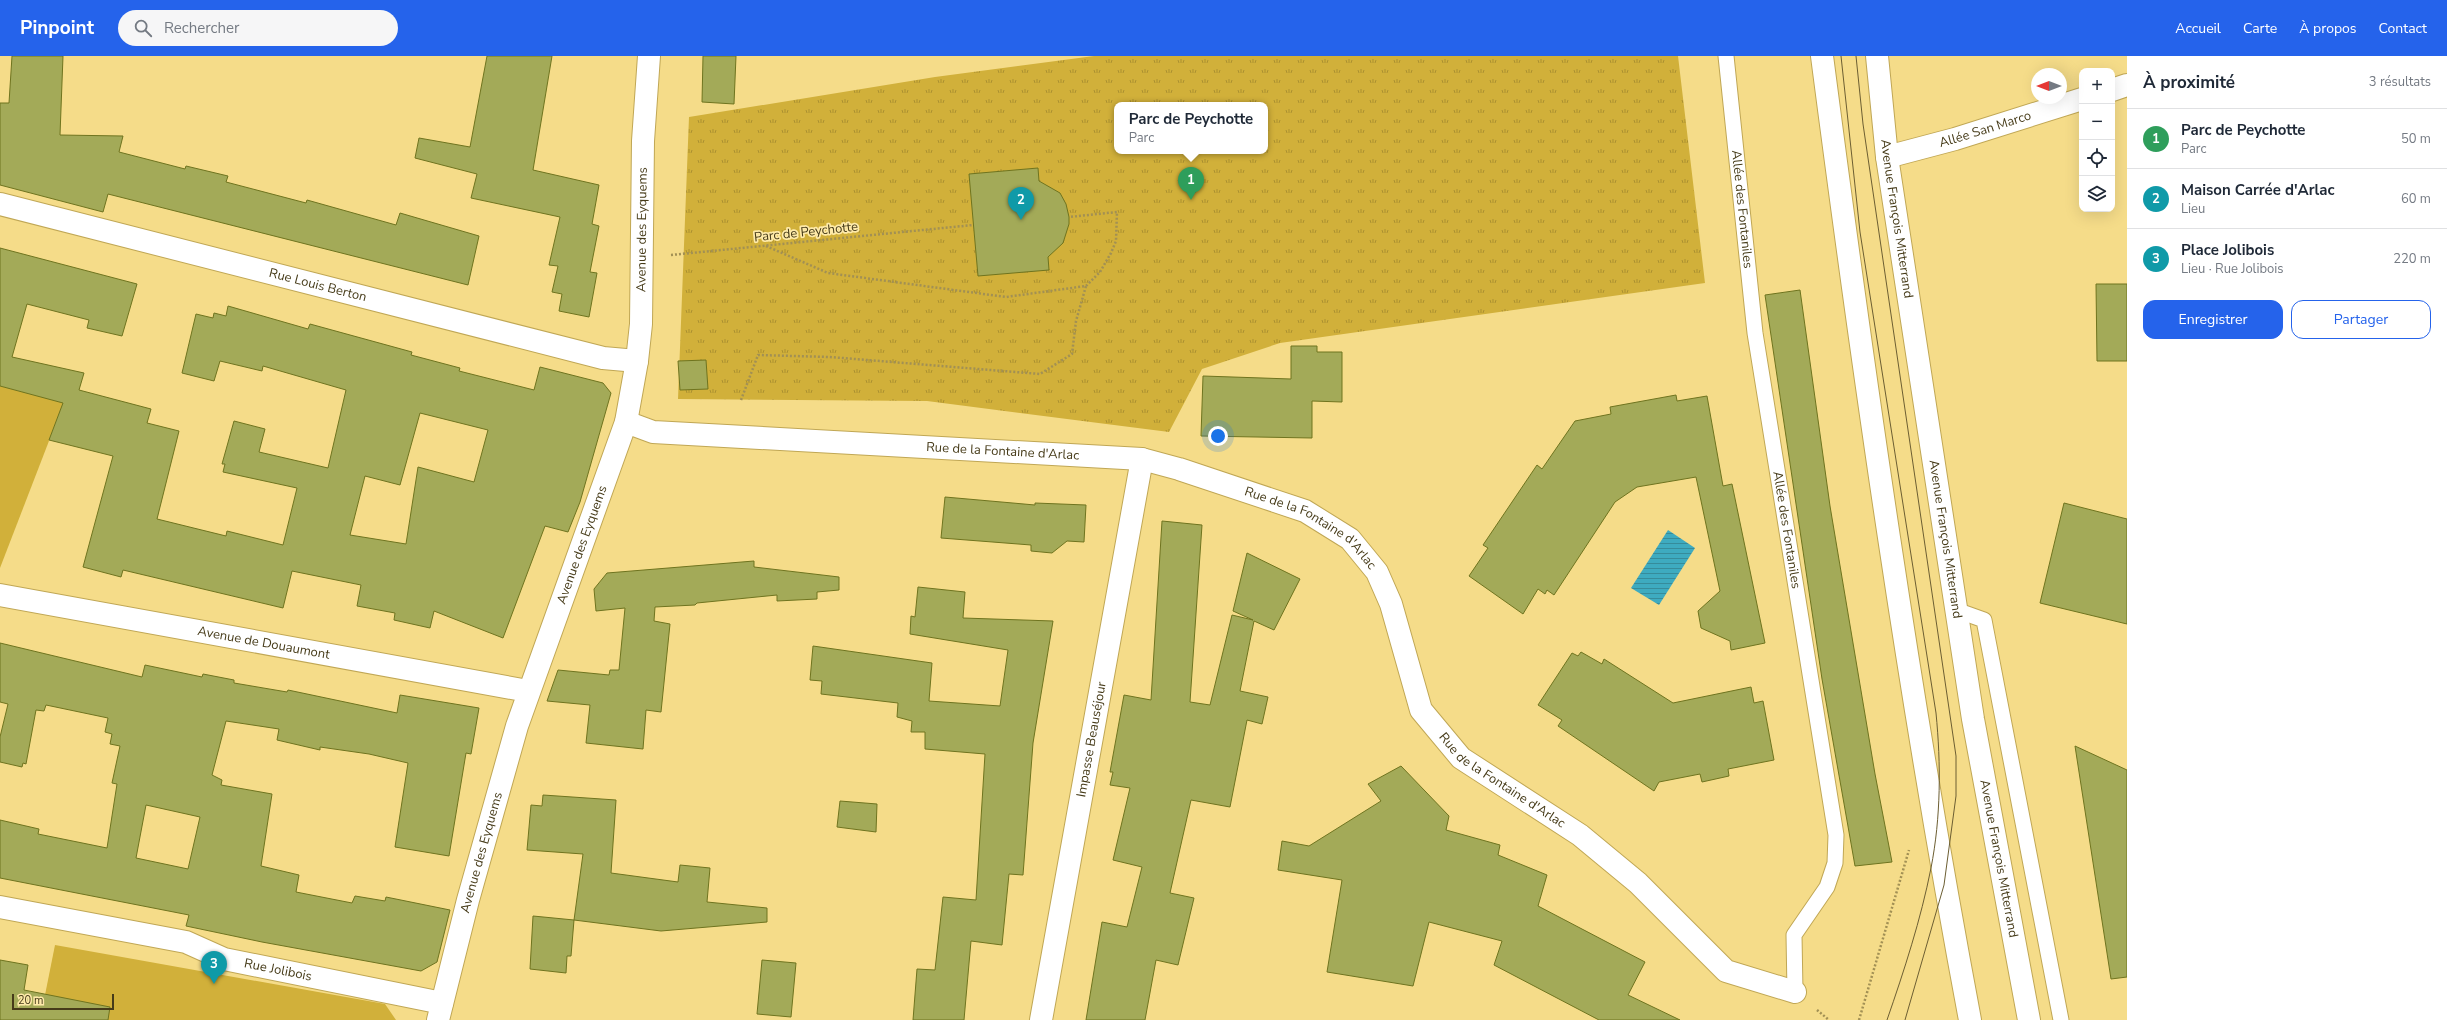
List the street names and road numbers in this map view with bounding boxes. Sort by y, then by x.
street label: Allée San Marco [1937,107,2034,152]
street label: Avenue François Mitterrand [1876,139,1917,299]
street label: Allée des Fontaniles [1727,149,1757,269]
street label: Avenue des Eyquems [632,167,652,292]
street label: Parc de Peychotte [753,218,859,246]
street label: Rue Louis Berton [267,264,369,306]
street label: Rue de la Fontaine d'Arlac [926,438,1080,465]
street label: Avenue François Mitterrand [1924,458,1966,620]
street label: Allée des Fontaniles [1768,470,1805,590]
street label: Rue de la Fontaine d'Arlac [1242,482,1380,573]
street label: Avenue des Eyquems [552,483,612,607]
street label: Avenue de Douaumont [196,622,332,664]
street label: Impasse Beauséjour [1072,680,1111,799]
street label: Rue de la Fontaine d'Arlac [1435,729,1569,832]
street label: Avenue François Mitterrand [1975,778,2022,939]
street label: Avenue des Eyquems [456,790,507,915]
street label: Rue Jolibois [243,954,313,986]

